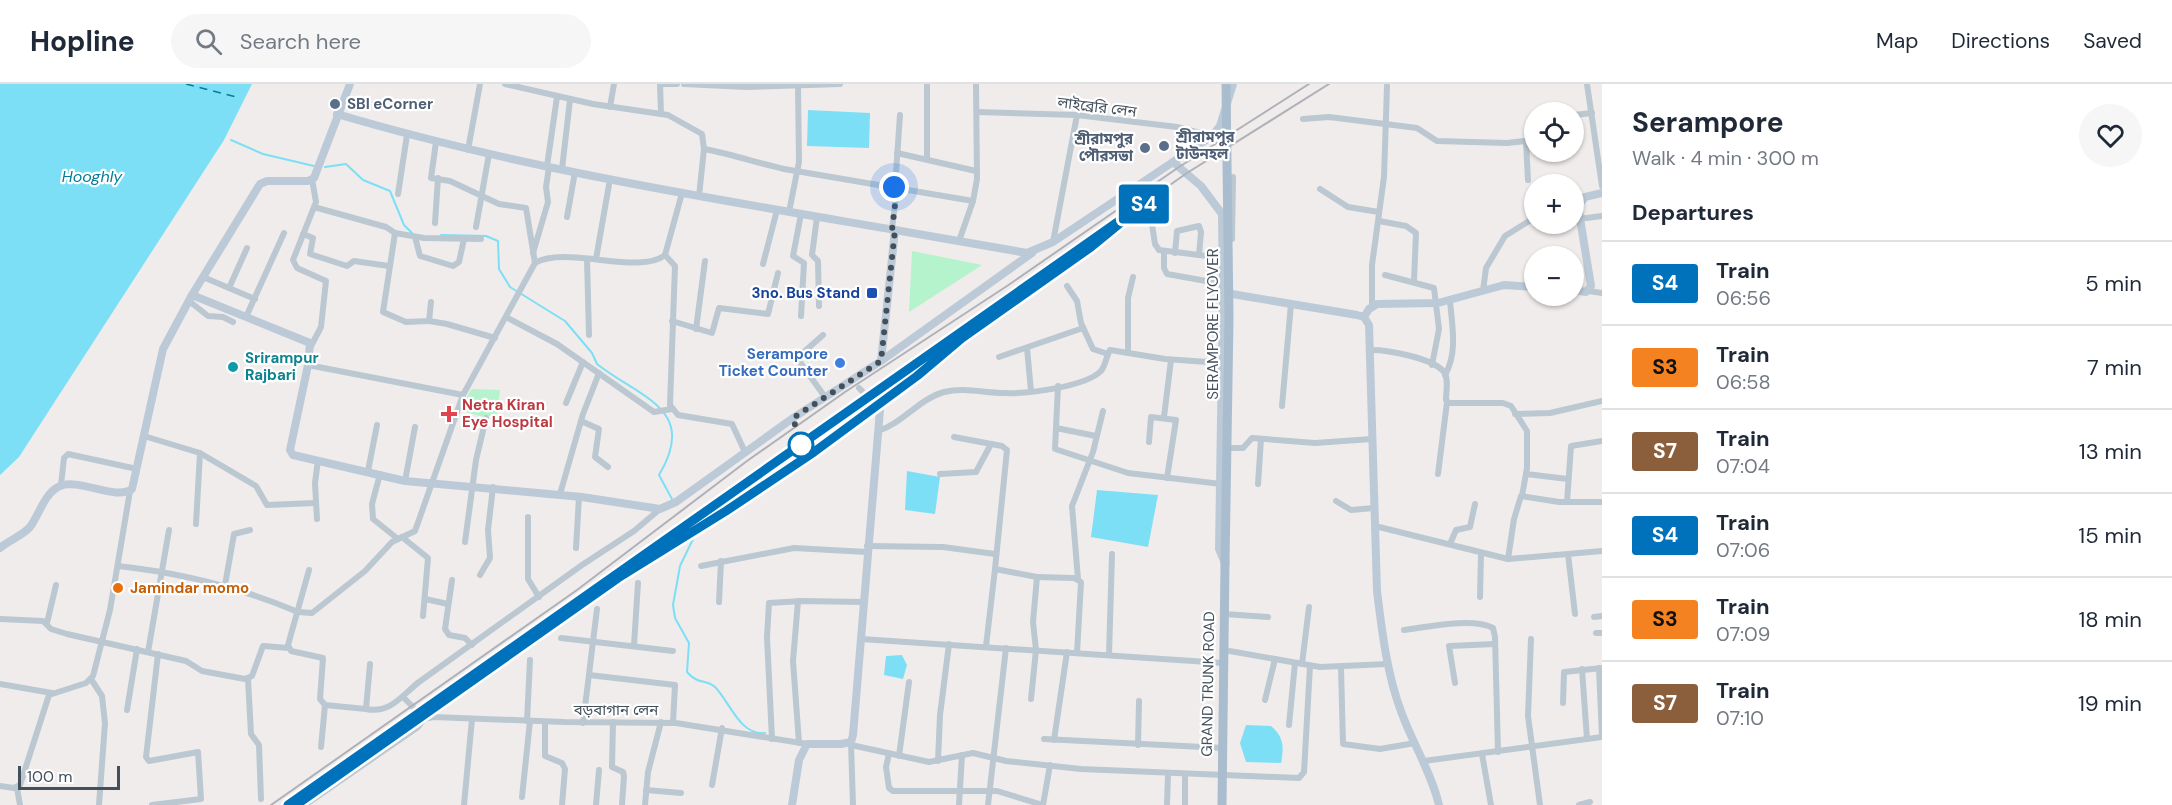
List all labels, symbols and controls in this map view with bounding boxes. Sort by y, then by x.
search box [171,14,591,68]
text: Hopline [30,23,135,60]
icon: search [192,25,225,58]
text: Search here [240,27,361,56]
text: Map [1876,27,1918,55]
text: Directions [1951,27,2050,55]
text: Saved [2083,27,2142,55]
street label: লাইব্রেরি লেন [1055,92,1139,122]
place label: SBI eCorner [347,94,433,114]
marker: SBI eCorner [328,97,342,111]
map controls [1524,102,1584,306]
button: locate [1524,102,1584,162]
text: Serampore [1632,104,1784,141]
button: heart [2079,104,2142,167]
place label: শ্রীরামপুর টাউনহল [1175,127,1236,164]
place label: শ্রীরামপুর পৌরসভা [1073,129,1134,166]
marker: শ্রীরামপুর টাউনহল [1157,139,1171,153]
marker: শ্রীরামপুর পৌরসভা [1138,141,1152,155]
text: Walk · 4 min · 300 m [1632,145,1819,171]
water label: Hooghly [62,166,123,187]
your location [879,172,909,202]
button: + [1524,174,1584,234]
line badge: S4 [1117,184,1171,224]
text: S4 [1131,190,1157,218]
text: Departures [1632,198,1754,227]
button: − [1524,246,1584,306]
street label: SERAMPORE FLYOVER [1203,248,1223,400]
text: Train [1716,256,1770,285]
text: S4 [1652,269,1678,297]
text: 5 min [2085,269,2142,298]
place label: 3no. Bus Stand [752,283,860,303]
text: 06:56 [1716,285,1771,311]
marker: 3no. Bus Stand [865,286,879,300]
text: Train [1716,340,1770,369]
place label: Serampore Ticket Counter [719,344,828,381]
place label: Srirampur Rajbari [245,348,319,385]
text: S3 [1652,353,1678,381]
text: 7 min [2087,353,2142,382]
marker: Serampore Ticket Counter [833,356,847,370]
marker: Srirampur Rajbari [226,360,240,374]
text: 06:58 [1716,369,1771,395]
place label: Netra Kiran Eye Hospital [462,395,553,432]
marker: Netra Kiran Eye Hospital [440,405,458,423]
text: Train [1716,424,1770,453]
unlabelled marker [788,432,814,458]
text: S7 [1653,437,1677,465]
text: 13 min [2079,437,2142,466]
text: 07:04 [1716,453,1770,479]
text: Train [1716,508,1770,537]
text: S4 [1652,521,1678,549]
text: 15 min [2078,521,2142,550]
text: 07:06 [1716,537,1770,563]
place label: Jamindar momo [130,578,249,598]
marker: Jamindar momo [111,581,125,595]
text: Train [1716,592,1770,621]
text: S3 [1652,605,1678,633]
text: 18 min [2078,605,2142,634]
street label: GRAND TRUNK ROAD [1197,611,1219,757]
text: 07:09 [1716,621,1770,647]
text: Train [1716,676,1770,705]
text: S7 [1653,689,1677,717]
text: 19 min [2078,689,2142,718]
street label: বড়বাগান লেন [573,700,659,720]
text: 07:10 [1716,705,1764,731]
scale bar [18,763,120,790]
text: 100 m [27,766,72,787]

